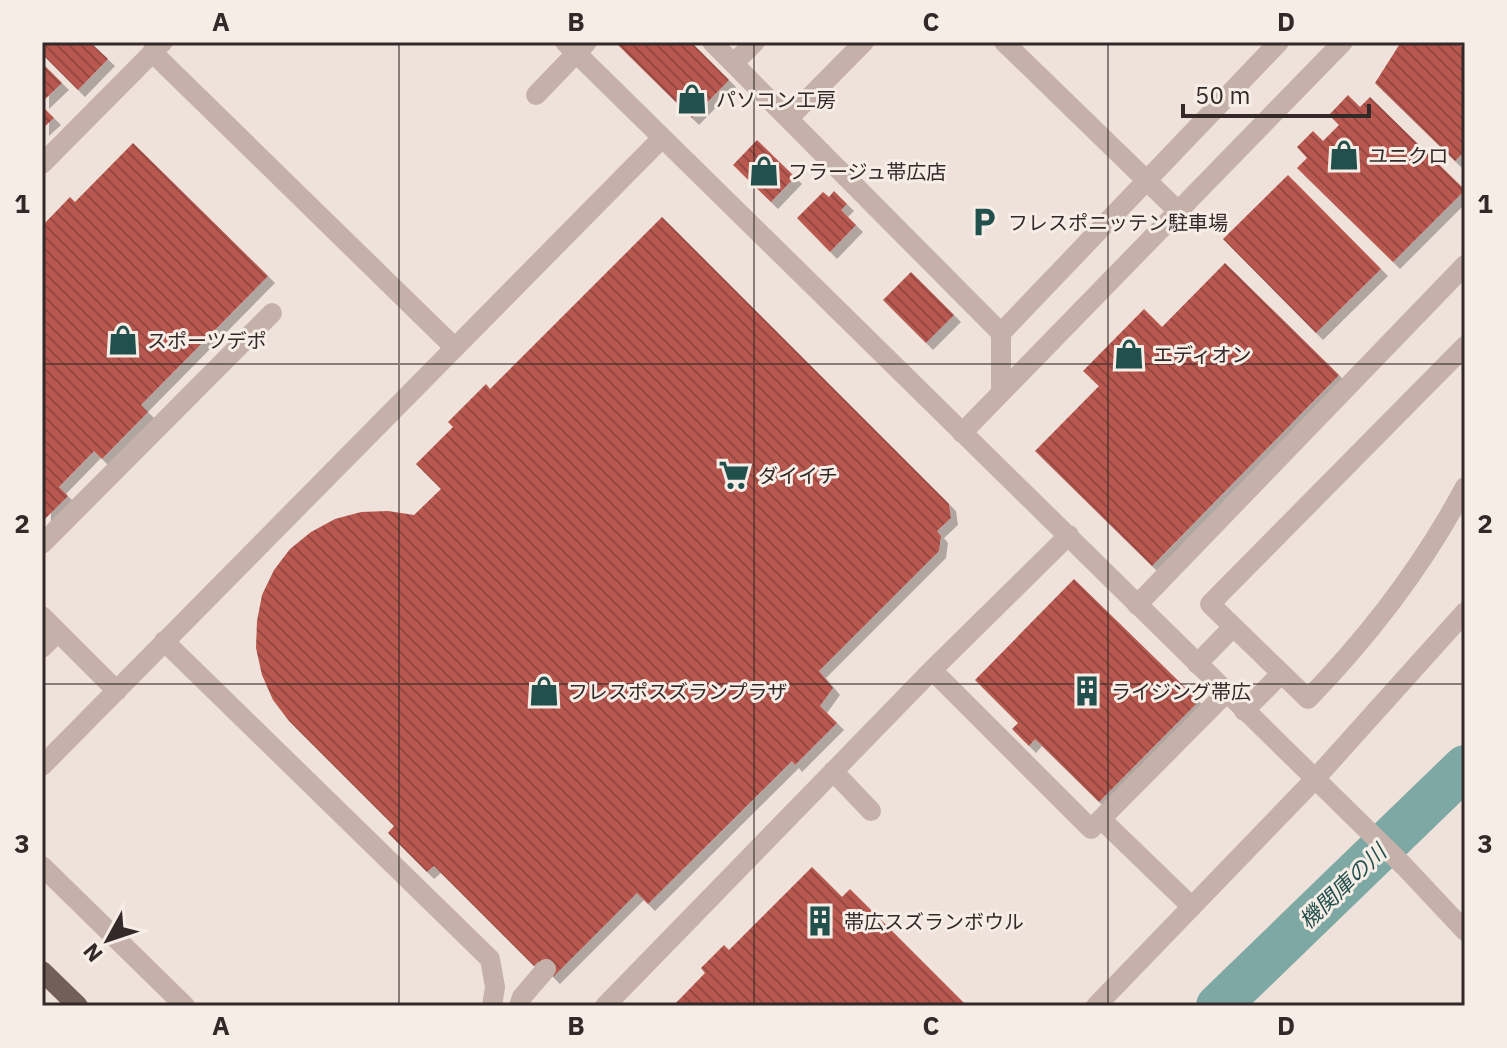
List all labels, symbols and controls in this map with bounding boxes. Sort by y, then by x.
text: A [212,4,230,38]
text: B [567,4,585,38]
text: C [923,4,940,38]
text: D [1277,4,1295,38]
scale bar [1183,68,1369,118]
text: 50 m [1195,79,1250,111]
shop icon: パソコン工房 [675,82,709,116]
place label: パソコン工房 [716,86,836,113]
shop icon: ユニクロ [1327,138,1361,172]
place label: ユニクロ [1368,142,1448,169]
shop icon: フラージュ帯広店 [747,154,781,188]
place label: フラージュ帯広店 [788,158,946,185]
text: 1 [14,186,30,220]
text: 1 [1477,186,1493,220]
parking icon: フレスポニッテン駐車場 [967,205,1001,239]
place label: フレスポニッテン駐車場 [1008,209,1228,236]
shop icon: スポーツデポ [106,323,140,357]
place label: スポーツデポ [147,327,267,354]
shop icon: エディオン [1112,337,1146,371]
place label: エディオン [1153,341,1252,368]
supermarket icon: ダイイチ [717,458,751,492]
place label: ダイイチ [758,462,838,489]
text: 2 [14,506,30,540]
text: 2 [1477,506,1493,540]
shop icon: フレスポスズランプラザ [527,674,561,708]
building icon: ライジング帯広 [1070,674,1104,708]
place label: フレスポスズランプラザ [568,678,787,705]
place label: ライジング帯広 [1111,678,1251,705]
text: 3 [14,826,30,860]
text: 3 [1477,826,1493,860]
water label: 機関庫の川 [1292,836,1393,935]
north arrow [68,900,148,980]
building icon: 帯広スズランボウル [803,904,837,938]
place label: 帯広スズランボウル [844,908,1024,935]
text: N [76,938,109,969]
text: A [212,1008,230,1042]
text: B [567,1008,585,1042]
text: C [923,1008,940,1042]
text: D [1277,1008,1295,1042]

